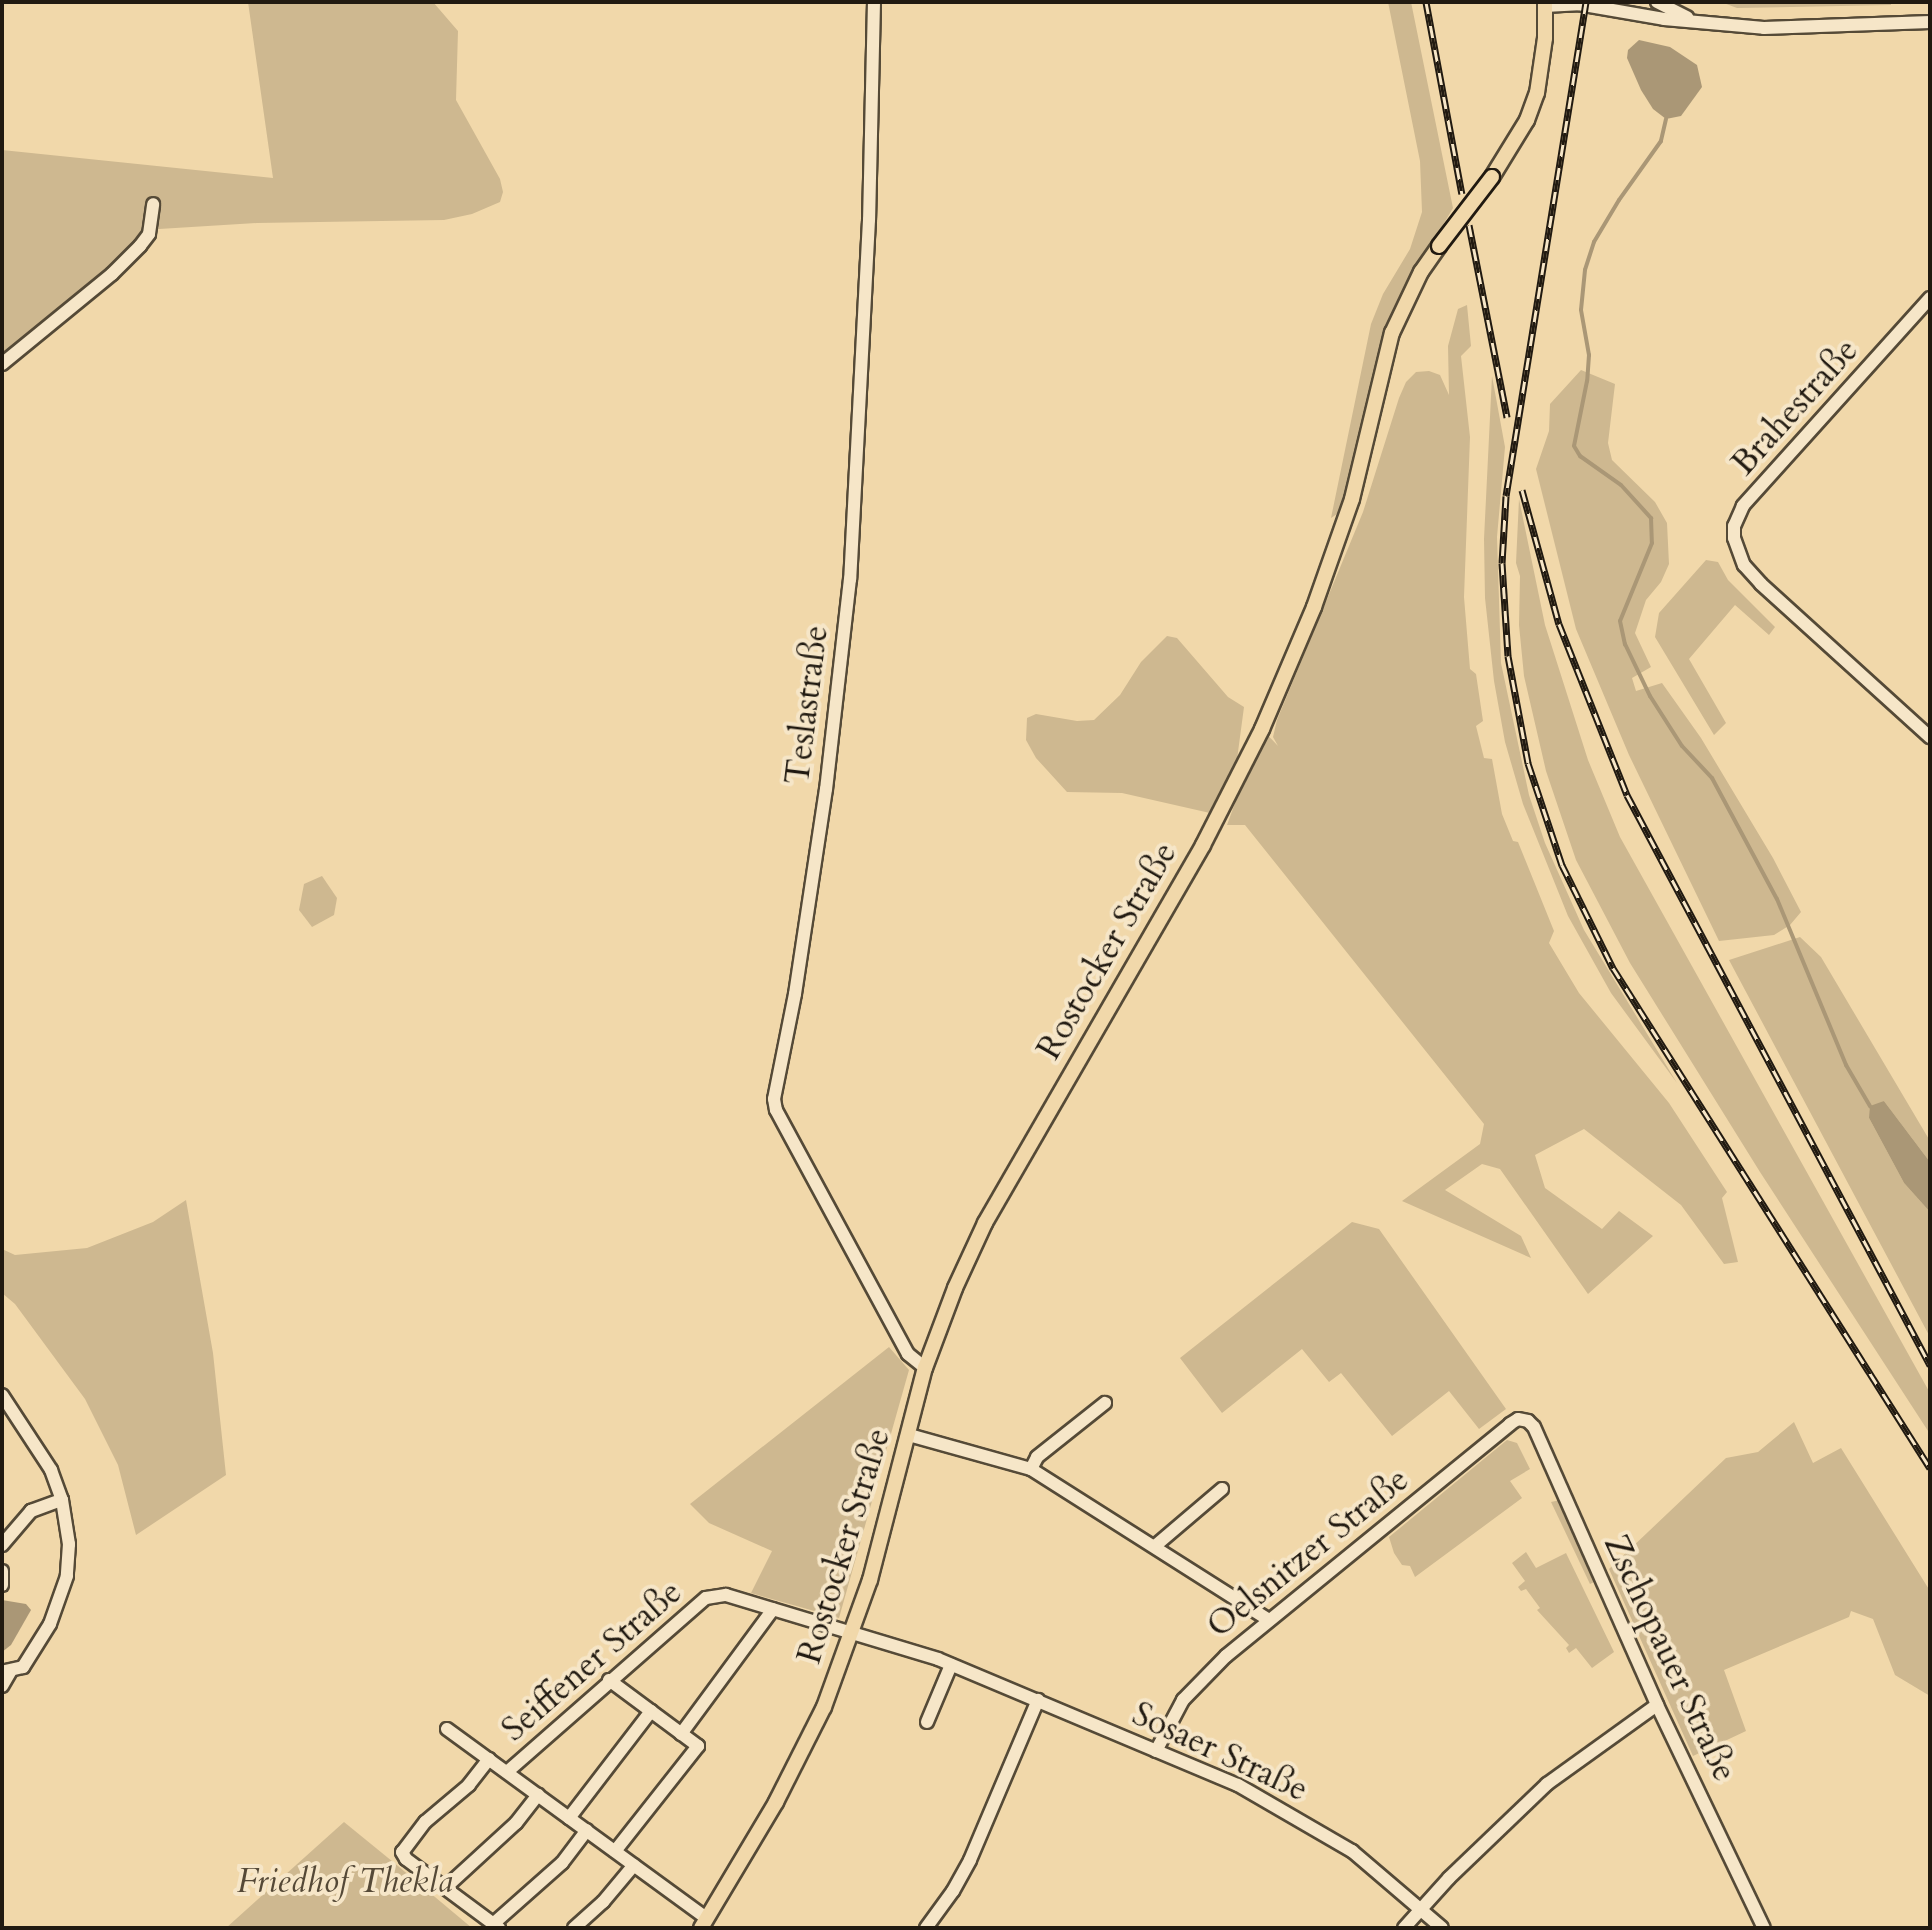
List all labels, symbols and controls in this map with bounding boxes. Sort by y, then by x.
street label: Brahestraße [1723,330,1867,484]
street label: Teslastraße [777,623,837,787]
street label: Rostocker Straße [1028,835,1186,1067]
street label: Rostocker Straße [789,1424,899,1668]
street label: Oelsnitzer Straße [1199,1459,1417,1647]
street label: Zschopauer Straße [1595,1528,1745,1788]
street label: Seiffener Straße [494,1572,690,1750]
street label: Sosaer Straße [1126,1694,1314,1810]
park label: Friedhof Thekla [237,1862,453,1902]

